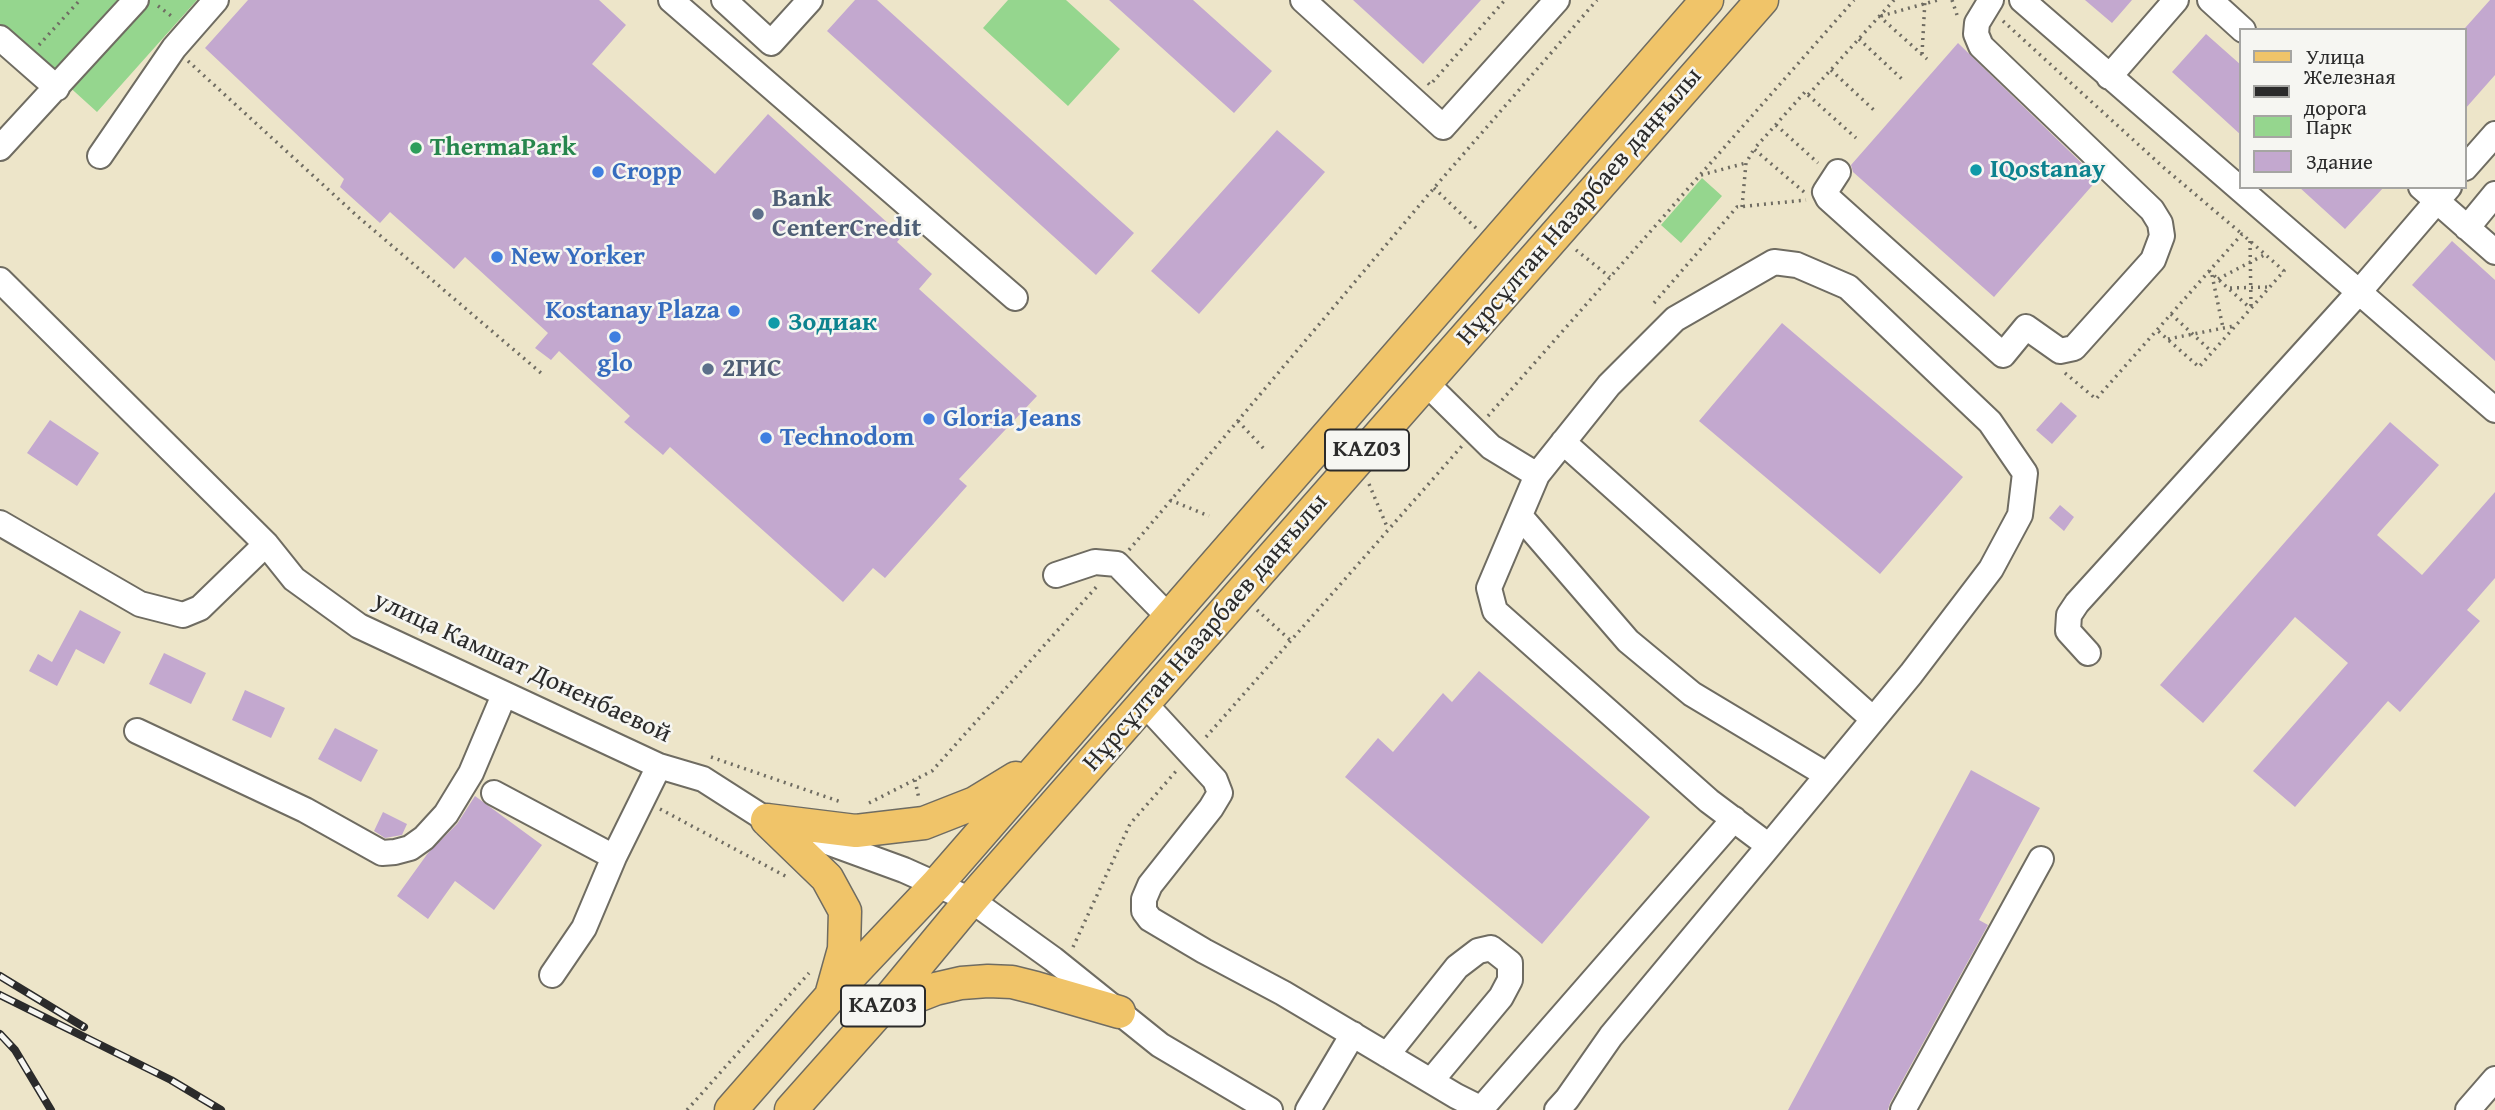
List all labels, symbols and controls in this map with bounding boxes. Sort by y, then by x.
legend [2240,28,2467,189]
text: Улица [2306,41,2365,72]
text: Железная дорога [2304,61,2396,123]
street label: Нұрсұлтан Назарбаев даңғылы [1451,62,1709,352]
text: Парк [2306,111,2352,142]
place label: ThermaPark [430,132,576,164]
marker: ThermaPark [408,140,424,156]
text: Здание [2306,146,2373,177]
place label: IQostanay [1990,154,2105,186]
place label: Cropp [612,156,682,188]
marker: IQostanay [1968,162,1984,178]
marker: Cropp [590,164,606,180]
place label: Bank CenterCredit [772,183,921,244]
marker: Bank CenterCredit [750,206,766,222]
place label: New Yorker [511,241,645,273]
marker: New Yorker [489,249,505,265]
place label: Kostanay Plaza [545,295,720,327]
marker: Kostanay Plaza [726,303,742,319]
place label: Зодиак [788,307,877,339]
marker: Зодиак [766,315,782,331]
marker: glo [607,329,623,345]
place label: glo [597,348,633,380]
place label: 2ГИС [722,353,782,385]
marker: 2ГИС [700,361,716,377]
place label: Gloria Jeans [943,403,1081,435]
marker: Gloria Jeans [921,411,937,427]
place label: Technodom [780,422,914,454]
marker: Technodom [758,430,774,446]
road number: KАZ03 [1325,430,1409,471]
street label: Нұрсұлтан Назарбаев даңғылы [1077,488,1335,778]
street label: улица Камшат Доненбаевой [368,585,676,751]
road number: KАZ03 [841,986,925,1026]

